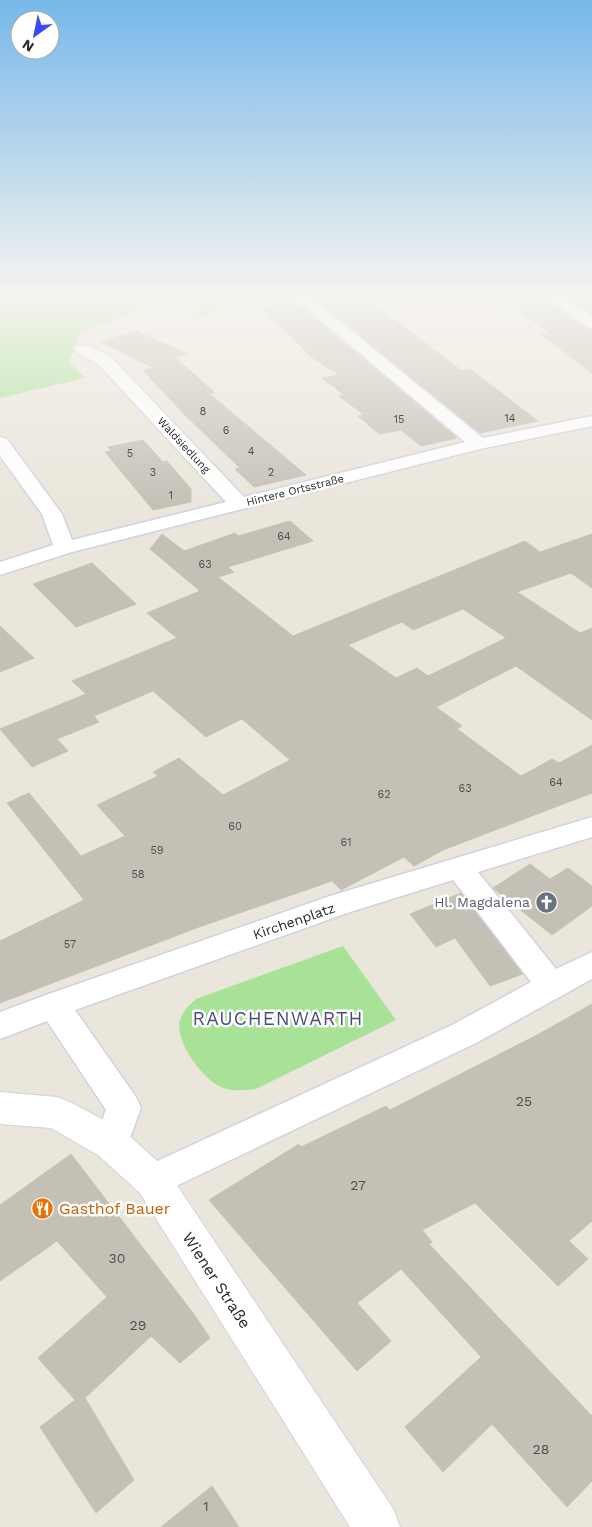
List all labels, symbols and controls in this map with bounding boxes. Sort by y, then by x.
north arrow [10,10,60,60]
text: N [19,36,37,55]
house number: 8 [200,405,207,418]
house number: 14 [504,412,516,425]
house number: 15 [394,413,404,426]
street label: Waldsiedlung [155,415,213,476]
house number: 6 [223,424,230,437]
house number: 4 [248,445,255,458]
house number: 5 [127,447,133,460]
house number: 3 [150,466,156,479]
house number: 2 [268,466,274,479]
street label: Hintere Ortsstraße [245,472,345,509]
house number: 1 [169,489,173,502]
house number: 64 [277,530,291,543]
house number: 63 [198,558,212,571]
house number: 64 [549,776,563,789]
house number: 63 [458,782,472,795]
house number: 62 [377,788,391,801]
house number: 60 [228,820,242,833]
house number: 61 [341,836,351,849]
house number: 59 [150,844,164,857]
house number: 58 [131,868,145,881]
church icon: Hl. Magdalena [534,890,558,914]
place label: Hl. Magdalena [434,894,530,910]
street label: Kirchenplatz [251,899,337,943]
house number: 57 [64,938,76,951]
district label: RAUCHENWARTH [193,1007,363,1030]
house number: 25 [516,1093,532,1109]
house number: 27 [350,1177,366,1193]
restaurant icon: Gasthof Bauer [31,1196,55,1220]
place label: Gasthof Bauer [59,1199,171,1218]
street label: Wiener Straße [178,1229,255,1332]
house number: 30 [109,1250,125,1266]
house number: 29 [130,1317,146,1333]
house number: 28 [533,1441,549,1457]
house number: 1 [203,1498,209,1514]

